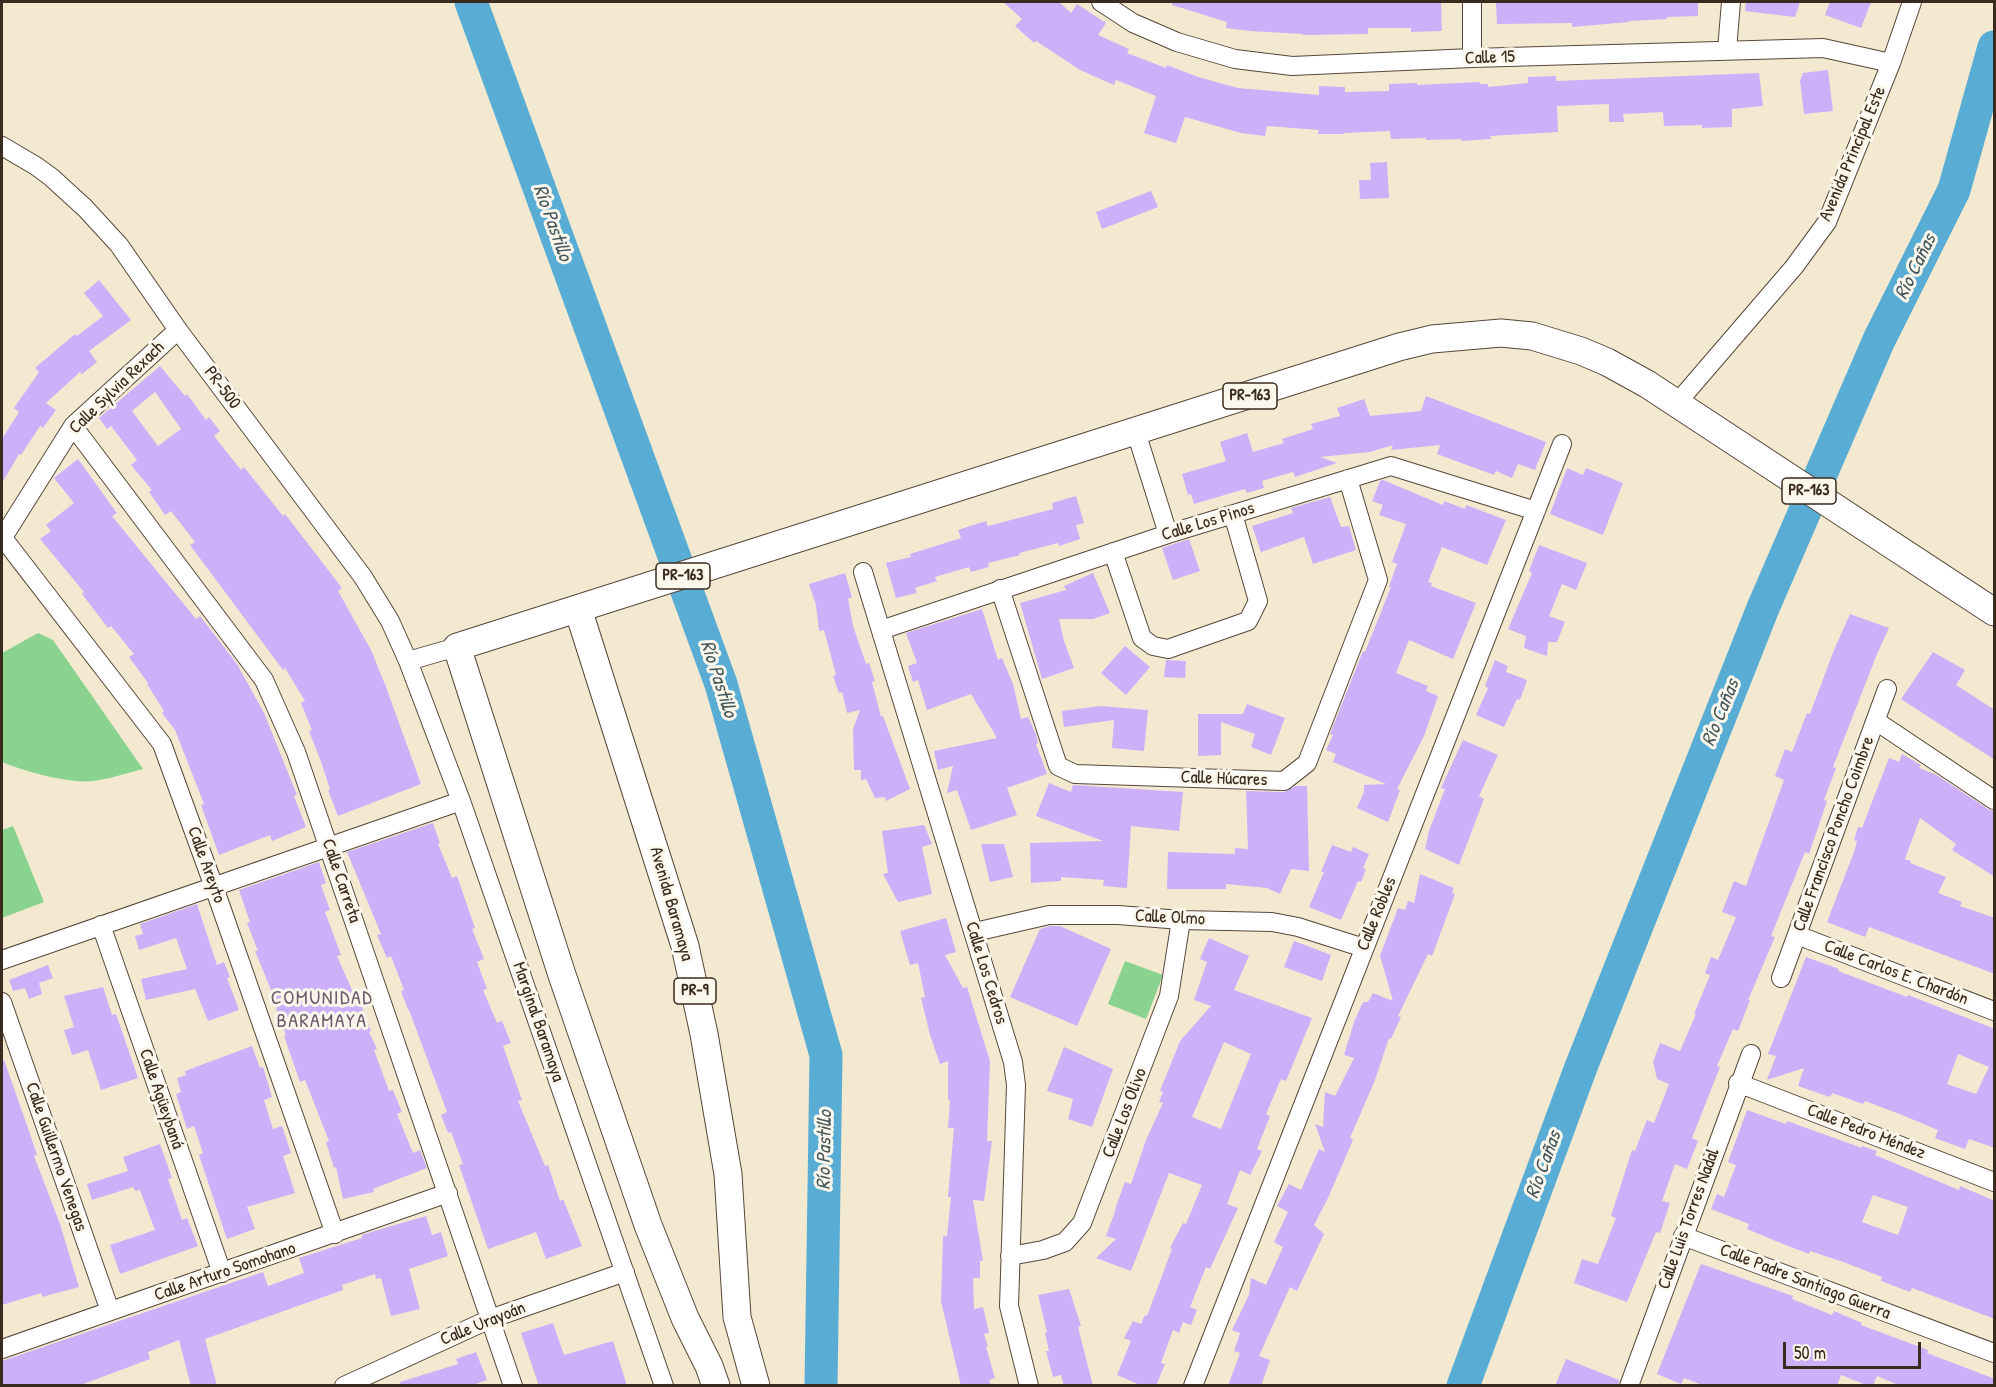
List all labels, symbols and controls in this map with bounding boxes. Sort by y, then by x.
street label: Calle 15 [1465,46,1515,70]
street label: Avenida Principal Este [1815,83,1891,225]
water label: Río Pastillo [527,182,577,264]
water label: Río Cañas [1890,230,1942,304]
street label: Calle Sylvia Rexach [65,337,169,439]
street label: PR-500 [199,362,245,414]
road number: PR-163 [1223,383,1277,409]
road number: PR-163 [1782,478,1836,504]
street label: Calle Los Pinos [1159,498,1257,546]
road number: PR-163 [656,563,710,589]
water label: Río Pastillo [694,638,742,720]
water label: Río Cañas [1697,676,1745,750]
street label: Calle Francisco Poncho Coimbre [1789,733,1879,935]
street label: Calle Húcares [1180,767,1268,791]
street label: Calle Areyto [182,824,230,906]
street label: Calle Carreta [317,836,365,926]
street label: Avenida Baramaya [644,844,698,964]
street label: Calle Robles [1352,874,1402,954]
street label: Calle Olmo [1134,905,1206,931]
street label: Calle Los Cedros [960,919,1012,1027]
street label: Calle Carlos E. Chardón [1821,936,1971,1010]
street label: Marginal Baramaya [507,959,569,1085]
road number: PR-9 [674,978,716,1004]
district label: COMUNIDAD BARAMAYA [271,987,373,1034]
street label: Calle Agüeybaná [134,1046,188,1152]
street label: Calle Los Olivo [1098,1065,1152,1161]
street label: Calle Guillermo Venegas [20,1080,92,1234]
street label: Calle Pedro Méndez [1804,1100,1928,1164]
water label: Río Pastillo [812,1110,838,1190]
water label: Río Cañas [1521,1128,1567,1202]
street label: Calle Luis Torres Nadal [1653,1146,1725,1292]
street label: Calle Arturo Somohano [151,1238,299,1306]
street label: Calle Padre Santiago Guerra [1717,1239,1893,1325]
street label: Calle Urayoán [437,1297,529,1351]
scale bar [1786,1330,1924,1368]
text: 50 m [1794,1340,1826,1365]

